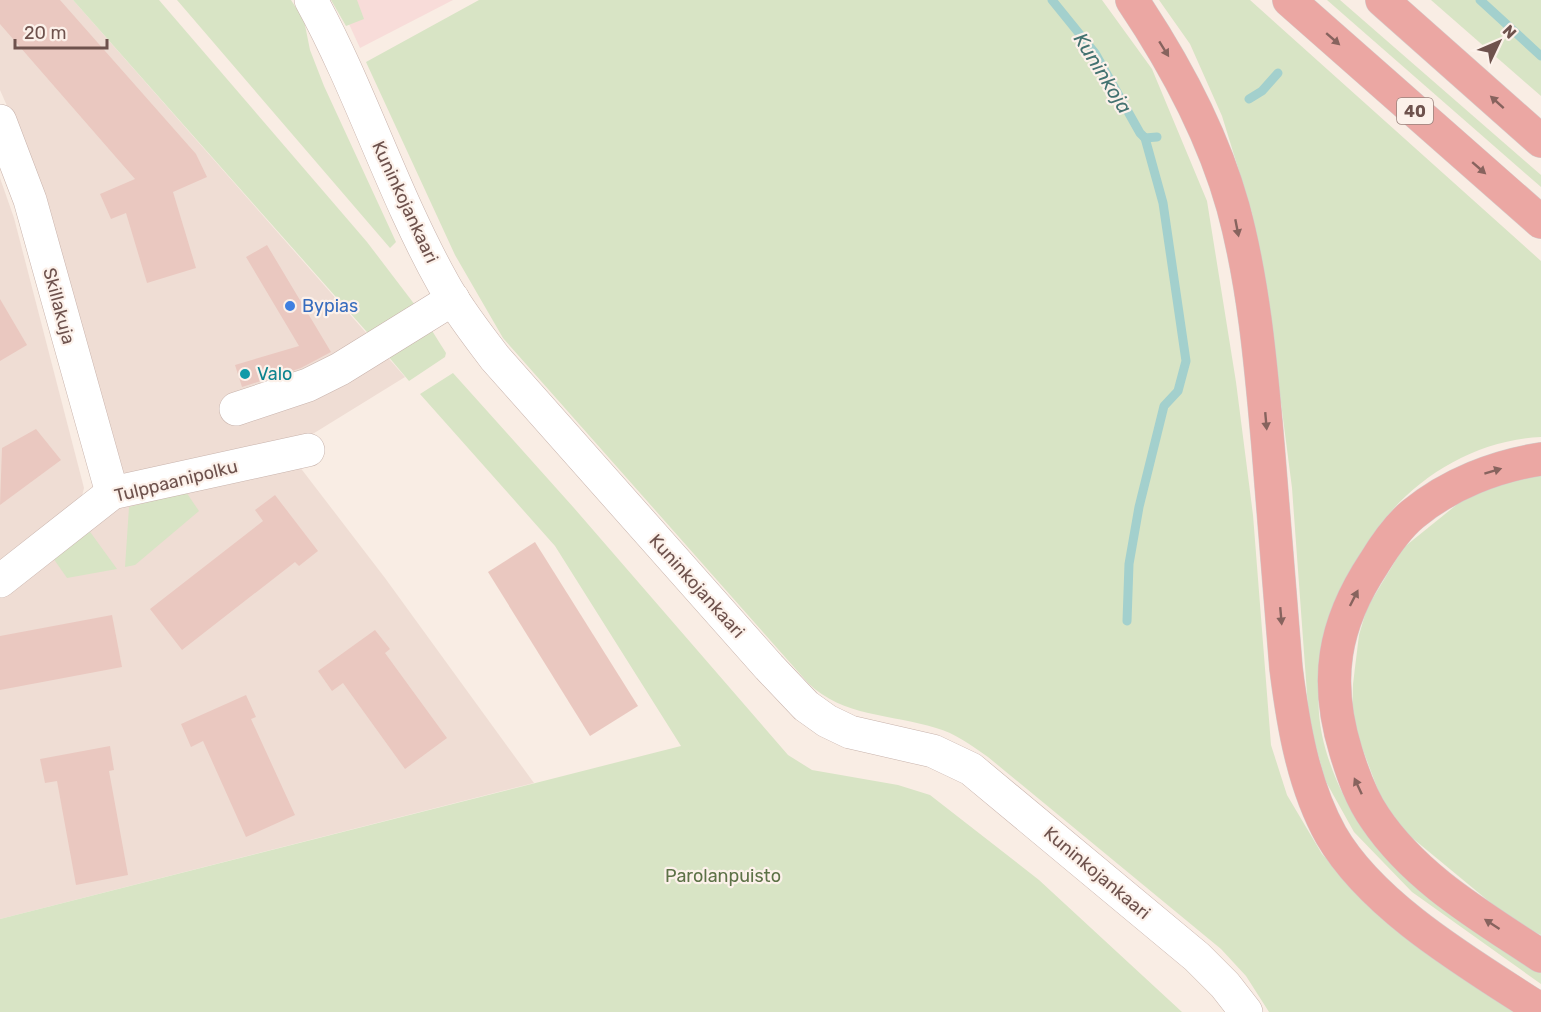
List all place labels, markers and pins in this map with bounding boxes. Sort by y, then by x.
place label: Bypias [302,295,358,317]
marker: Bypias [283,299,297,313]
place label: Valo [257,363,292,385]
marker: Valo [238,367,252,381]

